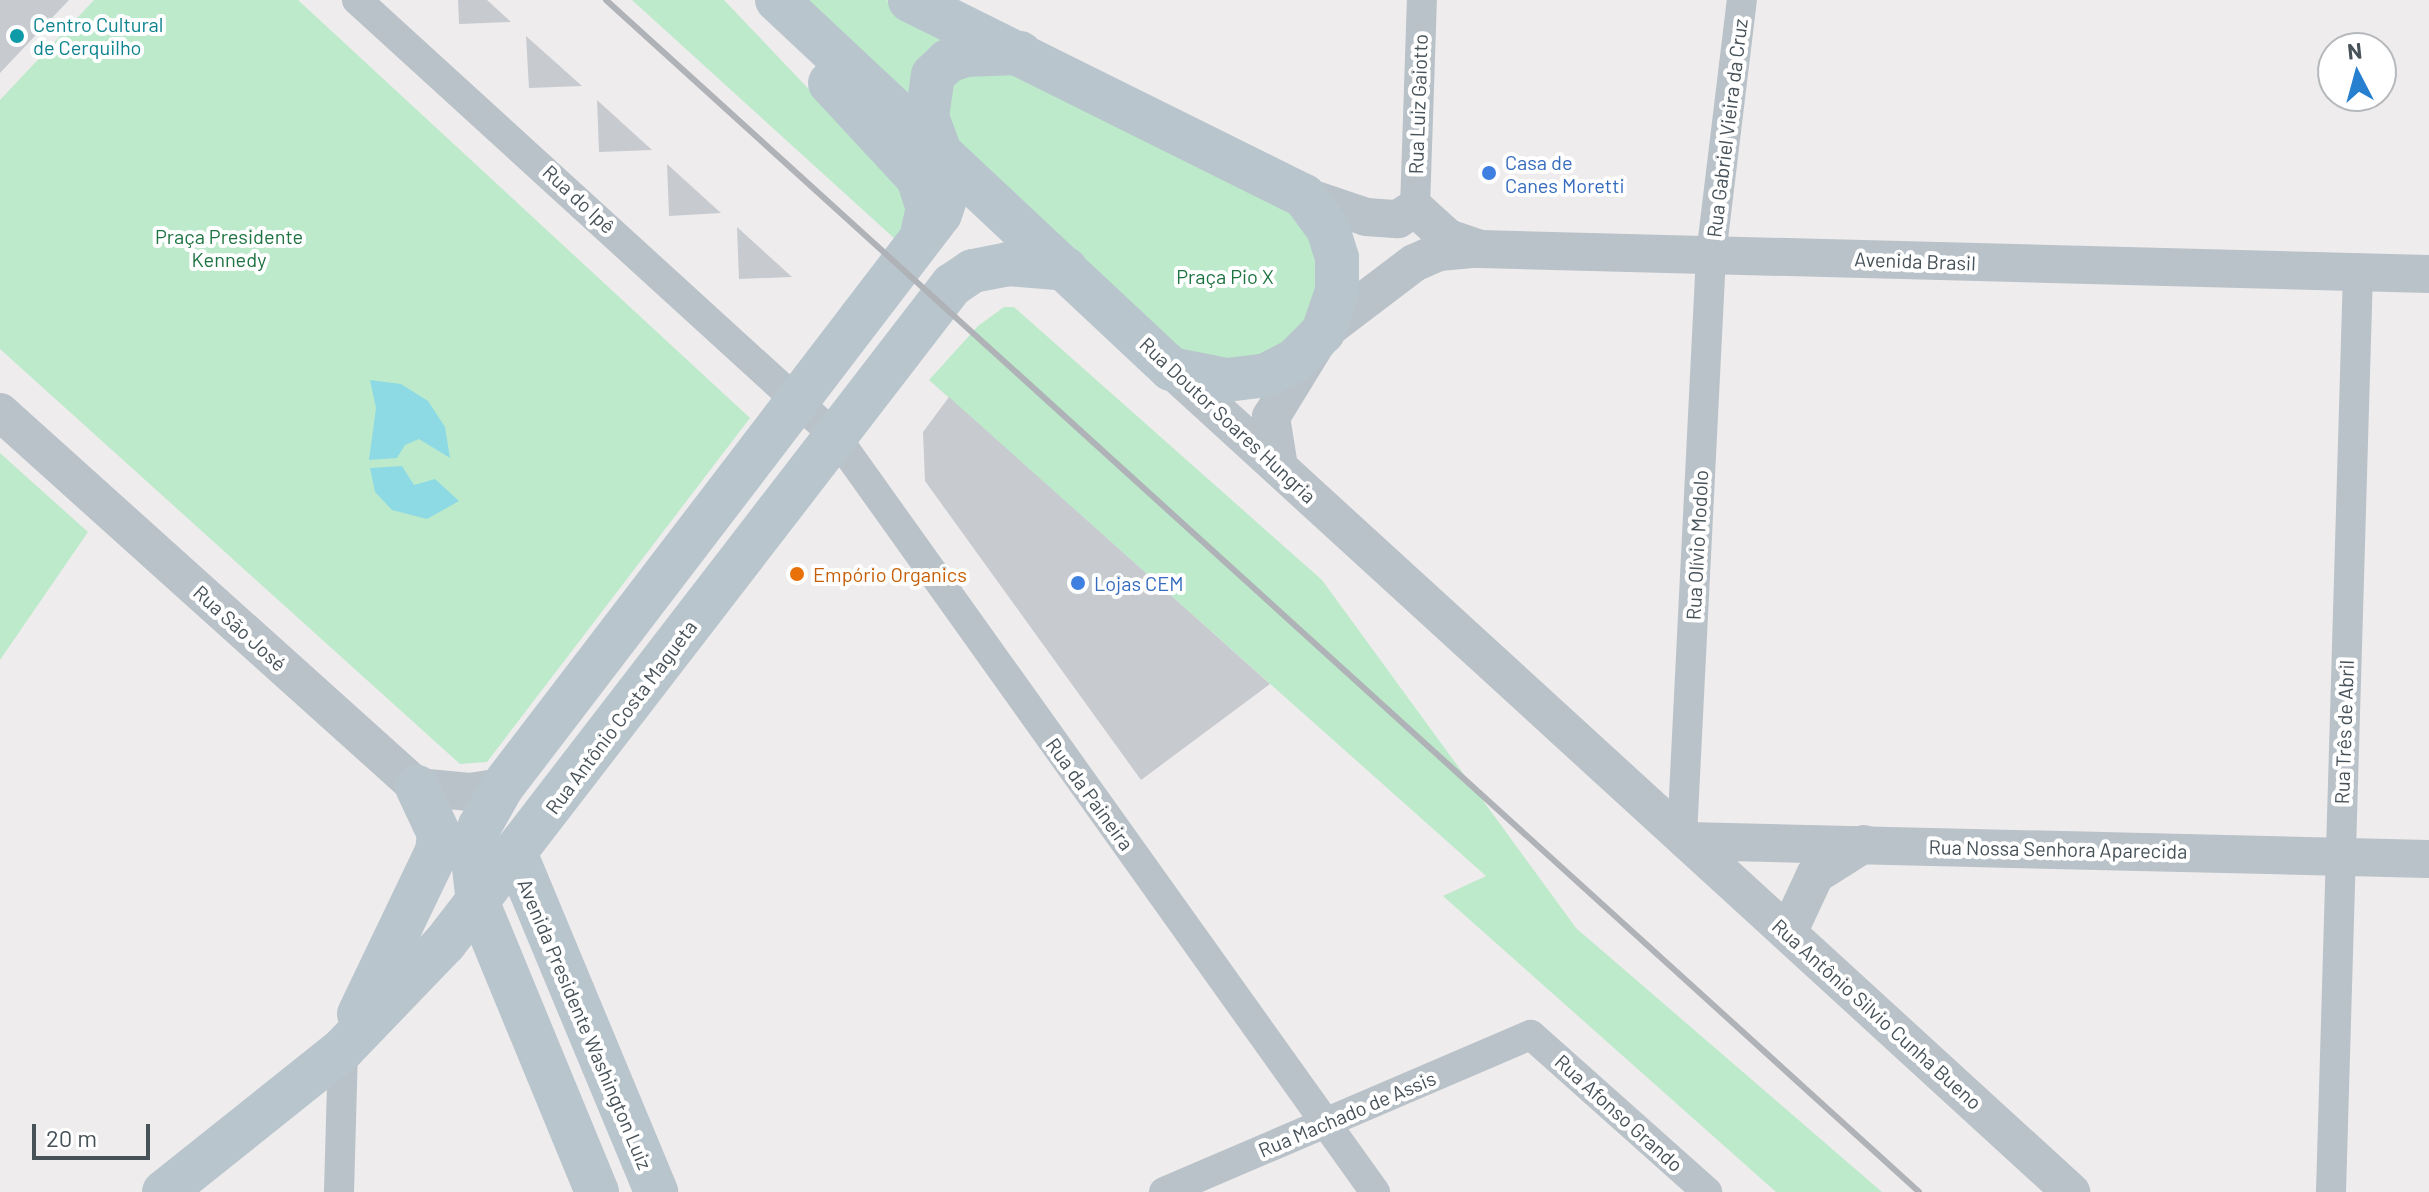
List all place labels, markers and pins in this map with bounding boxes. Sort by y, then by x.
place label: Centro Cultural de Cerquilho [33,12,163,59]
marker: Centro Cultural de Cerquilho [8,27,26,45]
place label: Casa de Canes Moretti [1505,150,1625,197]
marker: Casa de Canes Moretti [1480,164,1498,182]
place label: Empório Organics [813,562,967,586]
marker: Empório Organics [788,565,806,583]
place label: Lojas CEM [1094,571,1184,595]
marker: Lojas CEM [1069,574,1087,592]

